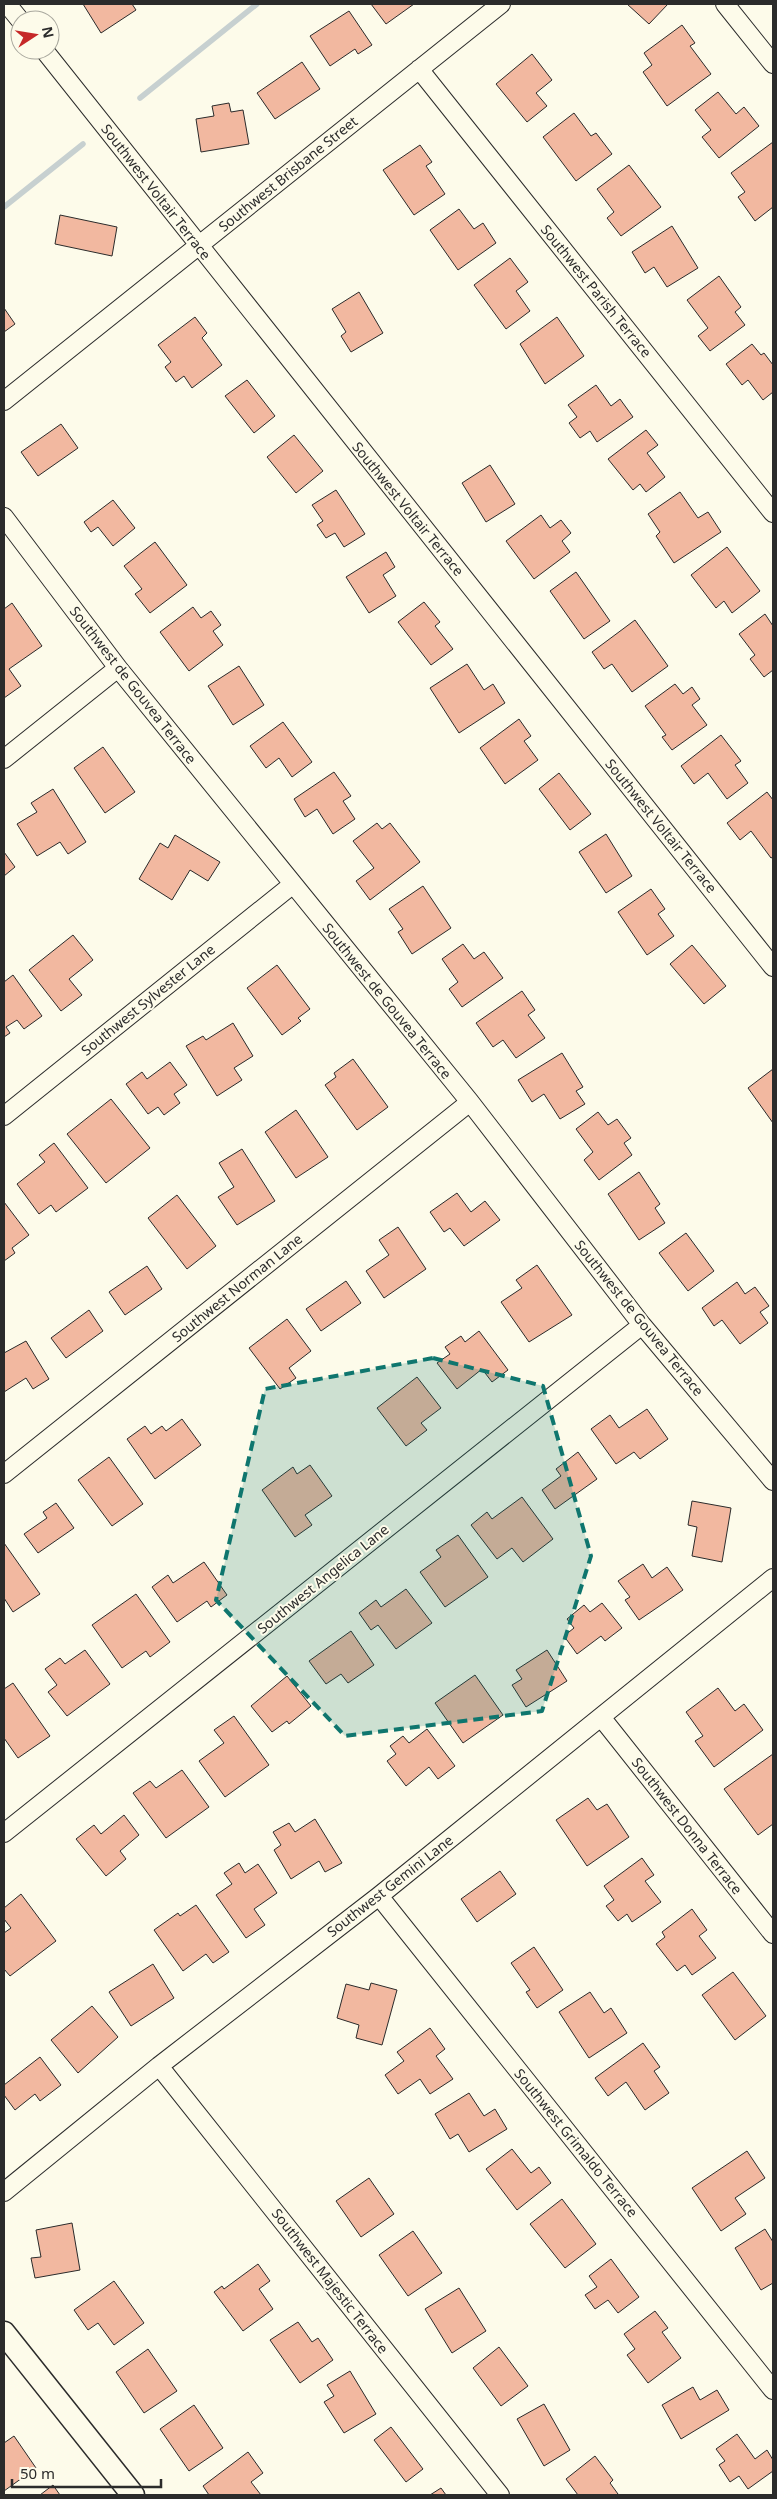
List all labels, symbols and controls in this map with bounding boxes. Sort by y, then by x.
north arrow [10,10,60,60]
text: N [38,25,59,40]
street label: Southwest Brisbane Street [214,112,361,236]
street label: Southwest Voltair Terrace [97,120,215,264]
street label: Southwest Parish Terrace [537,220,656,361]
street label: Southwest Voltair Terrace [348,438,469,580]
street label: Southwest de Gouvea Terrace [66,602,201,768]
street label: Southwest Voltair Terrace [601,755,722,897]
street label: Southwest de Gouvea Terrace [319,919,456,1083]
street label: Southwest Sylvester Lane [77,940,219,1060]
street label: Southwest Norman Lane [167,1229,306,1346]
street label: Southwest de Gouvea Terrace [571,1236,708,1400]
street label: Southwest Angelica Lane [253,1520,393,1638]
street label: Southwest Donna Terrace [628,1753,747,1898]
street label: Southwest Gemini Lane [323,1830,457,1941]
street label: Southwest Grimaldo Terrace [510,2064,642,2221]
street label: Southwest Majestic Terrace [268,2204,393,2357]
scale bar [12,2456,161,2488]
text: 50 m [20,2463,55,2483]

